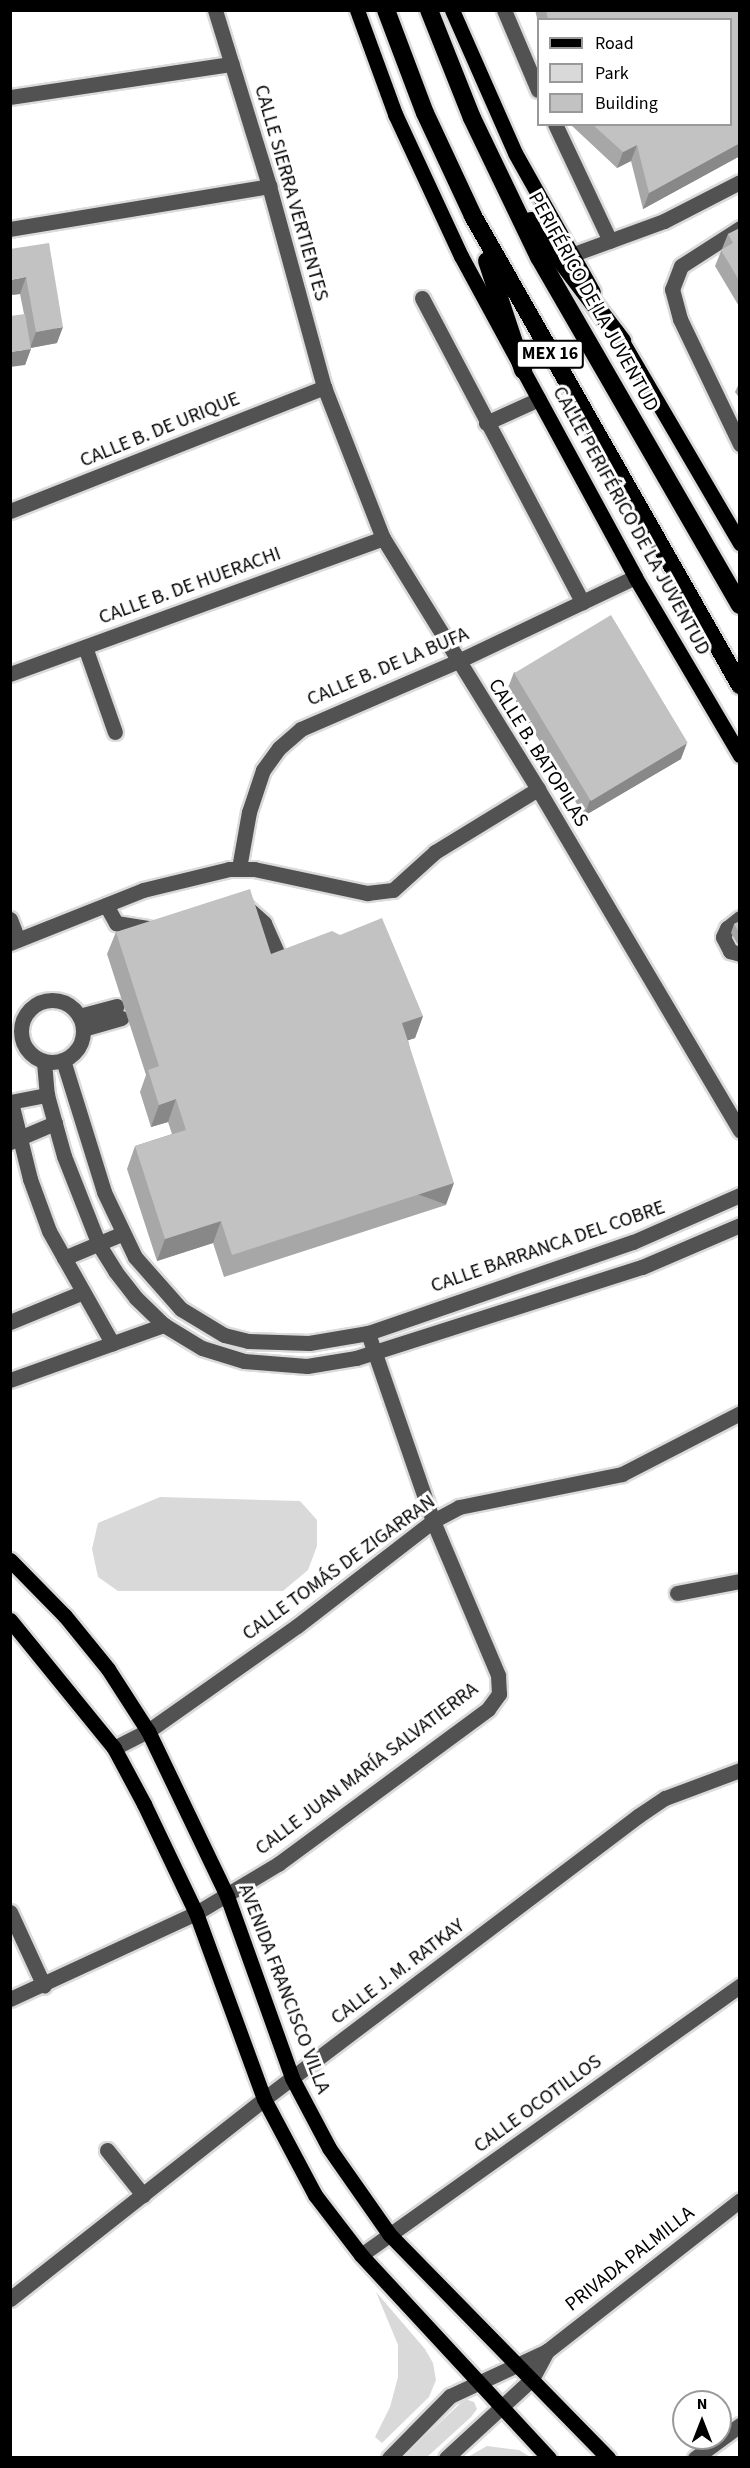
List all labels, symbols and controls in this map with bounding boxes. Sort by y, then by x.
legend [537,18,732,126]
text: Road [595,31,634,56]
text: Park [595,61,629,86]
street label: CALLE SIERRA VERTIENTES [249,82,333,304]
text: Building [595,91,658,116]
street label: PERIFÉRICO DE LA JUVENTUD [523,188,663,416]
road number: MEX 16 [516,339,584,369]
street label: CALLE PERIFÉRICO DE LA JUVENTUD [547,382,715,660]
street label: CALLE B. DE URIQUE [77,387,243,473]
street label: CALLE B. DE HUERACHI [96,542,284,630]
street label: CALLE B. DE LA BUFA [304,622,472,712]
street label: CALLE B. BATOPILAS [483,675,593,831]
street label: CALLE BARRANCA DEL COBRE [428,1196,668,1298]
street label: CALLE TOMÁS DE ZIGARRAN [238,1490,440,1646]
street label: CALLE JUAN MARÍA SALVATIERRA [251,1677,483,1861]
street label: AVENIDA FRANCISCO VILLA [233,1881,335,2097]
street label: CALLE J. M. RATKAY [326,1914,470,2030]
street label: CALLE OCOTILLOS [469,2050,607,2158]
street label: PRIVADA PALMILLA [561,2201,699,2317]
north arrow [672,2390,732,2450]
text: N [697,2393,707,2415]

